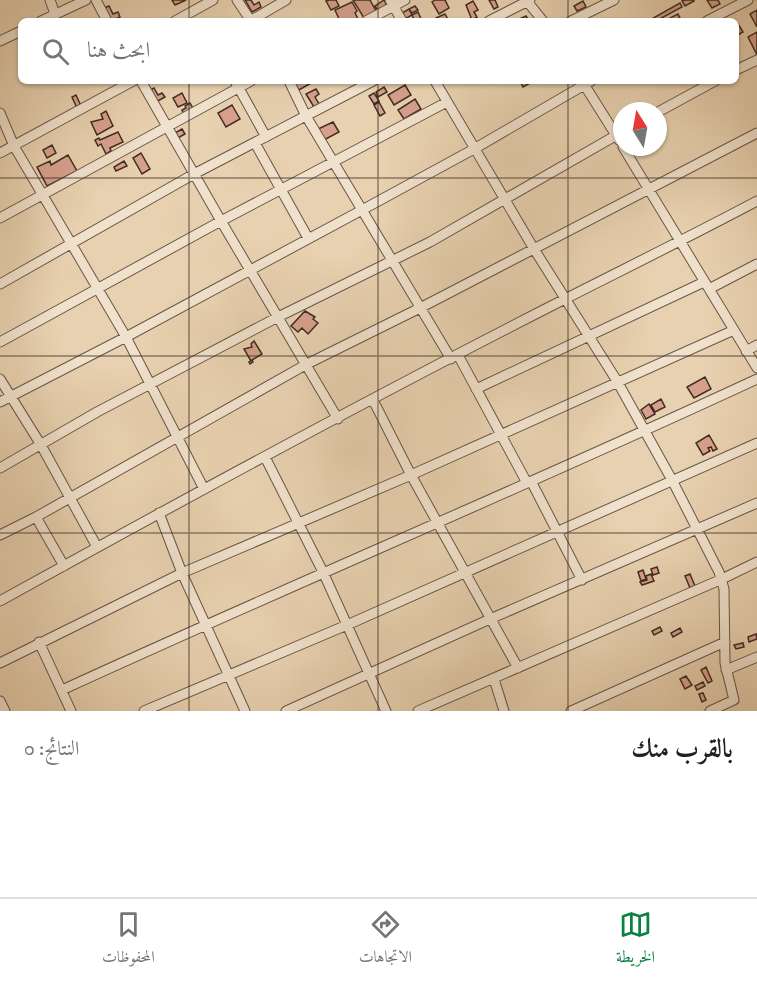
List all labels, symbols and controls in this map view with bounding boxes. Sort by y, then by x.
search box [18,18,739,84]
icon: search [39,35,72,68]
text: ابحث هنا [87,37,150,64]
north arrow [613,102,667,156]
text: بالقرب منك [631,733,733,766]
text: النتائج: 0 [24,737,79,762]
tab: المحفوظات [102,908,155,972]
tab: الاتجاهات [359,908,412,972]
tab: الخريطة [616,908,655,972]

